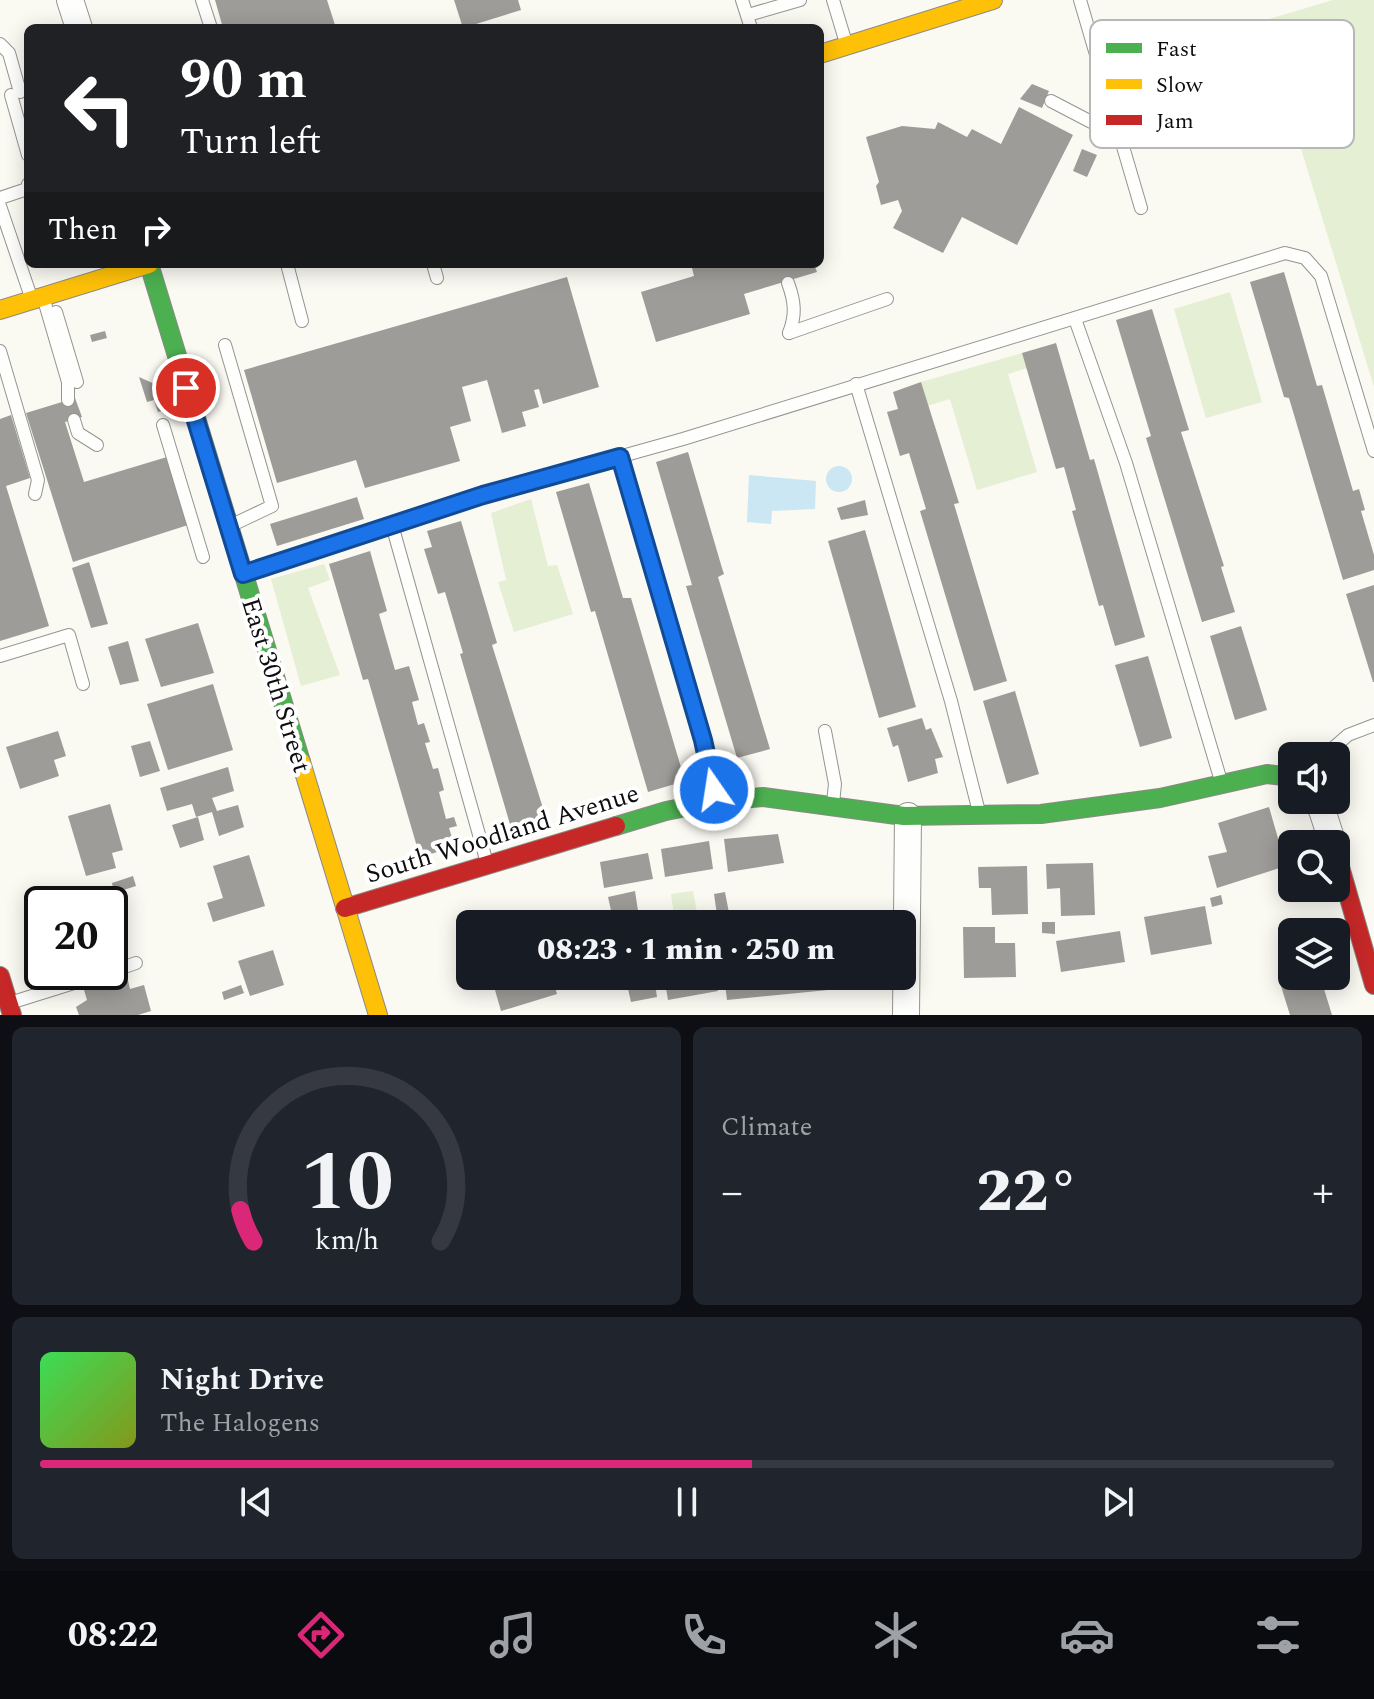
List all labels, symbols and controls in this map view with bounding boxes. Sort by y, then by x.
legend [1090,20,1354,148]
text: Fast [1156,33,1197,66]
text: 90 m [180,38,307,123]
icon: left [48,56,152,160]
text: Slow [1156,69,1204,102]
text: Jam [1156,105,1194,138]
text: Turn left [180,115,321,170]
text: Then [48,207,118,253]
icon: right [134,208,178,252]
pin [152,354,220,422]
icon: arrive [164,366,208,410]
street label: East 30th Street [230,593,322,778]
map controls [1278,742,1350,990]
button: sound [1278,742,1350,814]
position arrow [672,748,756,832]
street label: South Woodland Avenue [361,773,644,895]
button: search [1278,830,1350,902]
speed limit sign: 20 [24,886,128,990]
button: layers [1278,918,1350,990]
text: 08:23 · 1 min · 250 m [537,927,835,973]
text: Climate [721,1107,812,1147]
text: 10 [300,1120,393,1247]
text: 22° [977,1146,1079,1238]
text: − [721,1159,743,1226]
text: + [1312,1159,1334,1226]
text: km/h [314,1219,379,1262]
text: Night Drive [160,1357,324,1403]
text: The Halogens [160,1403,320,1443]
icon: previous [234,1480,278,1524]
icon: pause [665,1480,709,1524]
icon: next [1096,1480,1140,1524]
icon: directions [293,1607,349,1663]
icon: music [485,1607,541,1663]
icon: phone [676,1607,732,1663]
icon: climate [868,1607,924,1663]
icon: car [1059,1607,1115,1663]
icon: filters [1250,1607,1306,1663]
text: 08:22 [68,1608,158,1663]

